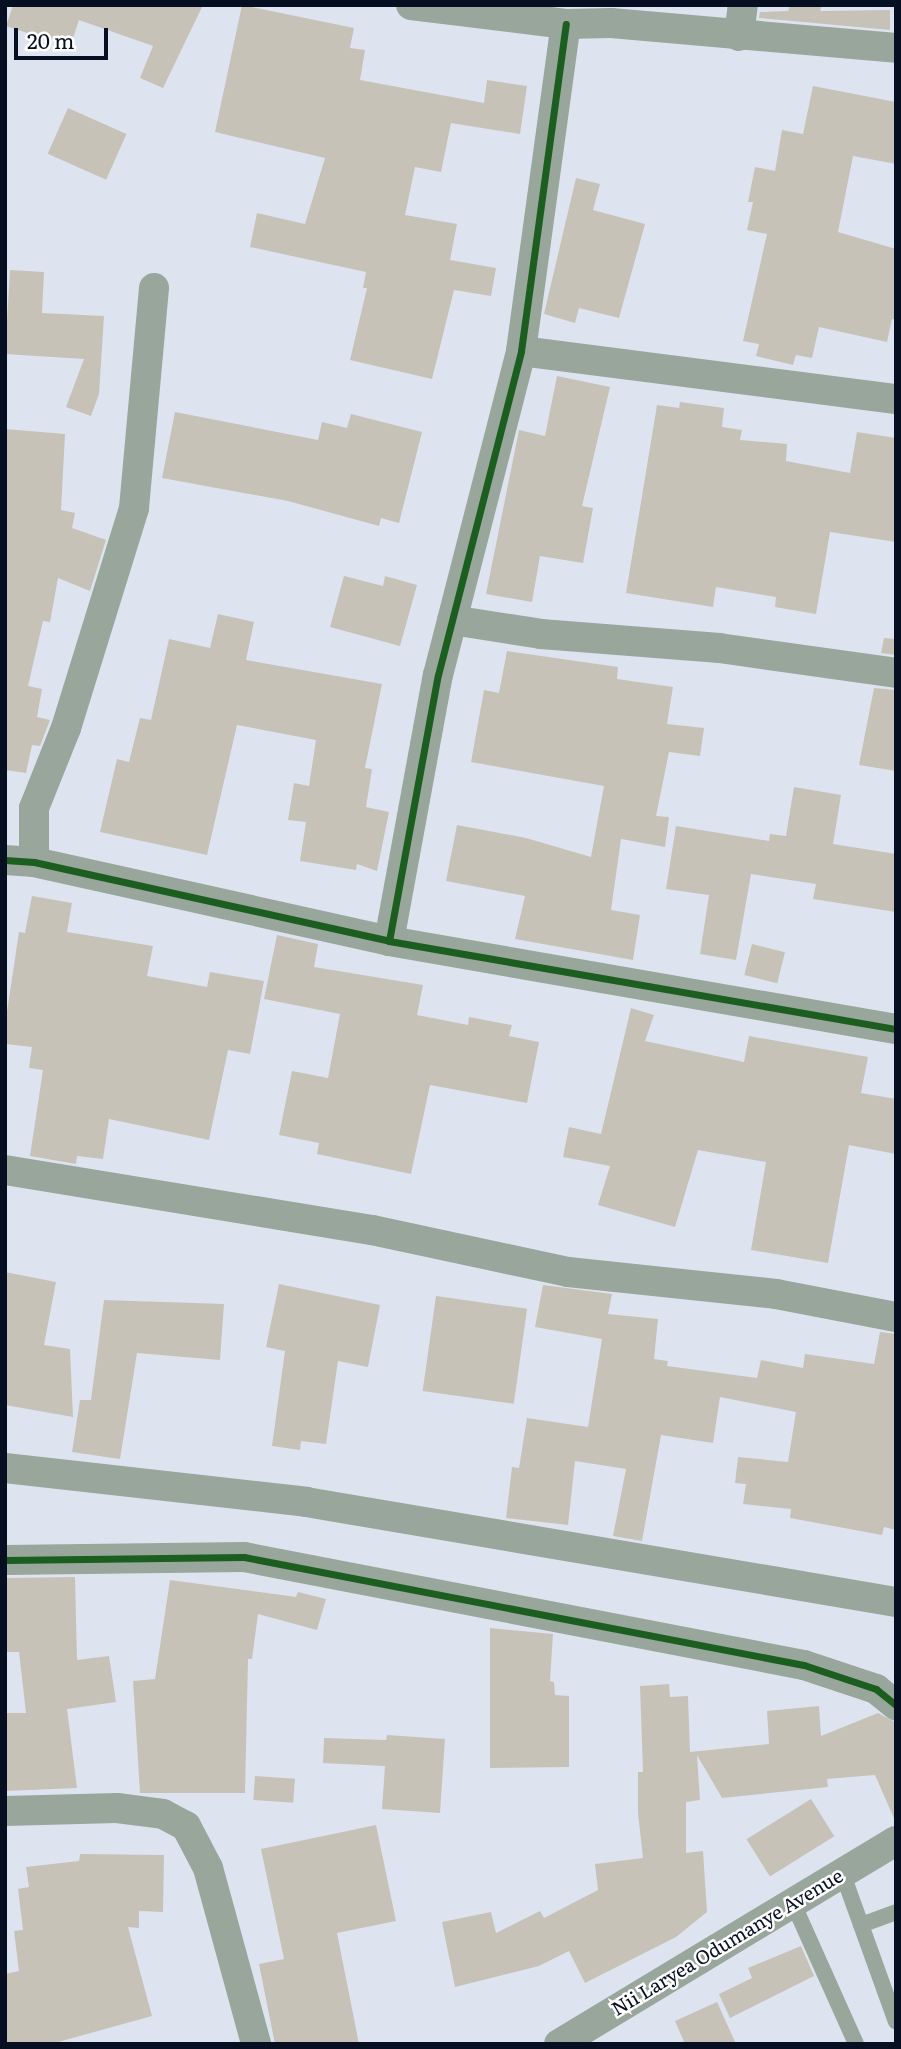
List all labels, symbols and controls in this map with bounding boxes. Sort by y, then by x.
scale bar [18,14,112,58]
text: 20 m [27,24,74,55]
street label: Nii Laryea Odumanye Avenue [607,1864,847,2020]

